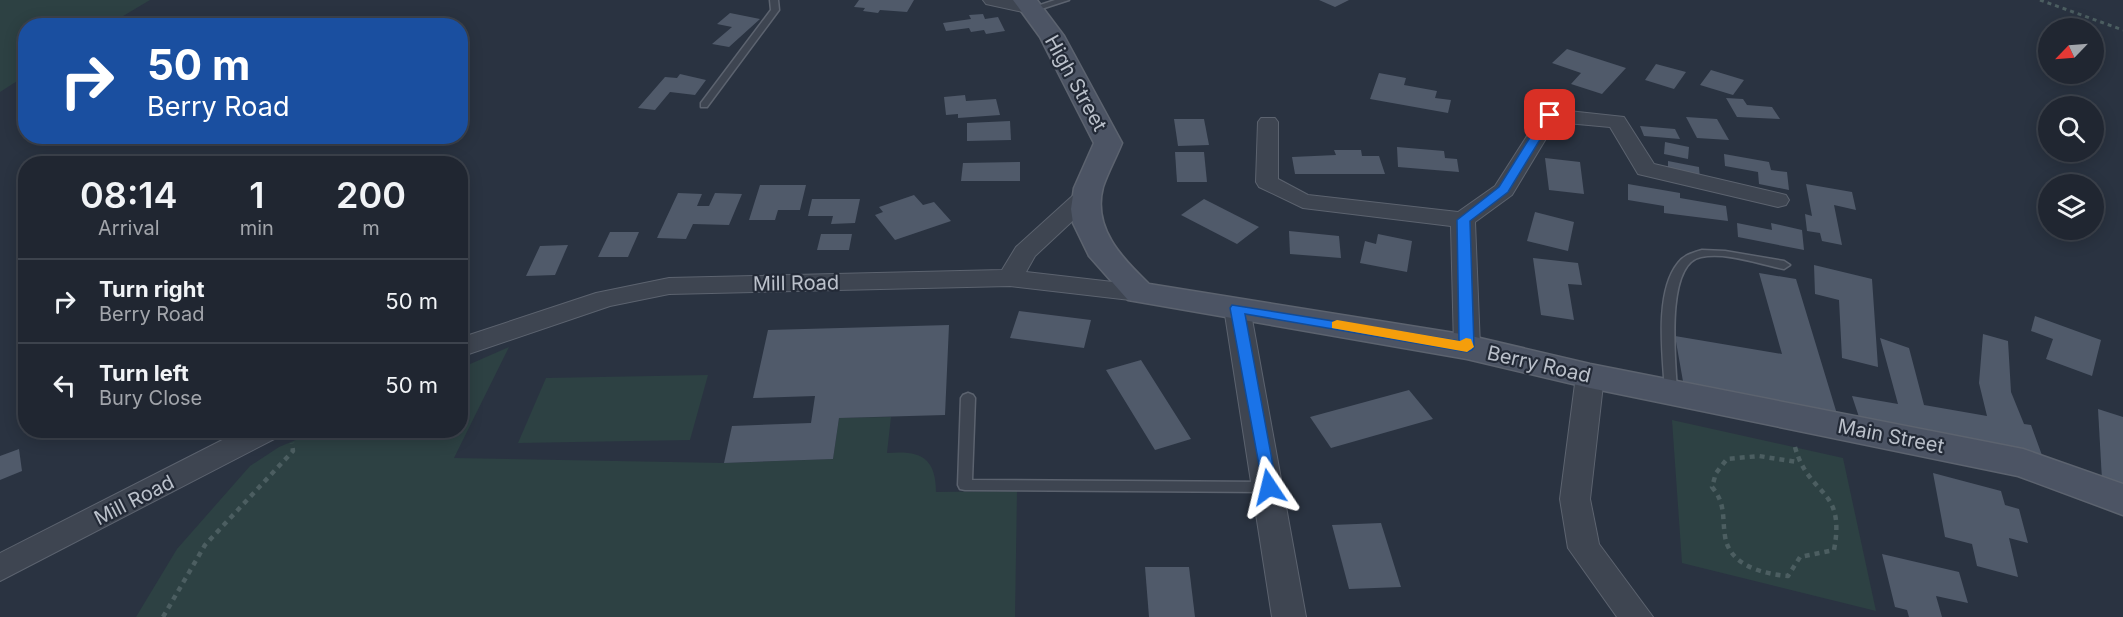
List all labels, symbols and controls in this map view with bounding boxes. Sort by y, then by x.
north arrow [2038,18,2104,84]
map controls [2038,18,2104,240]
street label: High Street [1040,31,1112,136]
text: 50 m [147,39,250,90]
icon: right [48,42,126,120]
pin [1524,89,1575,140]
text: Berry Road [147,90,289,123]
button: search [2038,96,2104,162]
icon: arrive [1533,98,1566,131]
text: 08:14 [80,173,178,217]
text: 1 [249,173,264,217]
text: 200 [336,173,406,217]
button: layers [2038,174,2104,240]
text: Arrival [98,216,160,240]
text: min [240,216,274,240]
text: m [362,216,380,240]
street label: Mill Road [753,270,839,296]
text: Turn right [99,276,205,302]
icon: right [48,285,81,318]
text: 50 m [385,288,438,314]
text: Berry Road [99,302,205,326]
street label: Berry Road [1485,340,1593,388]
text: Turn left [99,360,189,386]
icon: left [48,369,81,402]
text: 50 m [385,372,438,398]
text: Bury Close [99,386,202,410]
street label: Main Street [1836,414,1947,458]
position arrow [1237,455,1301,519]
street label: Mill Road [90,470,178,530]

